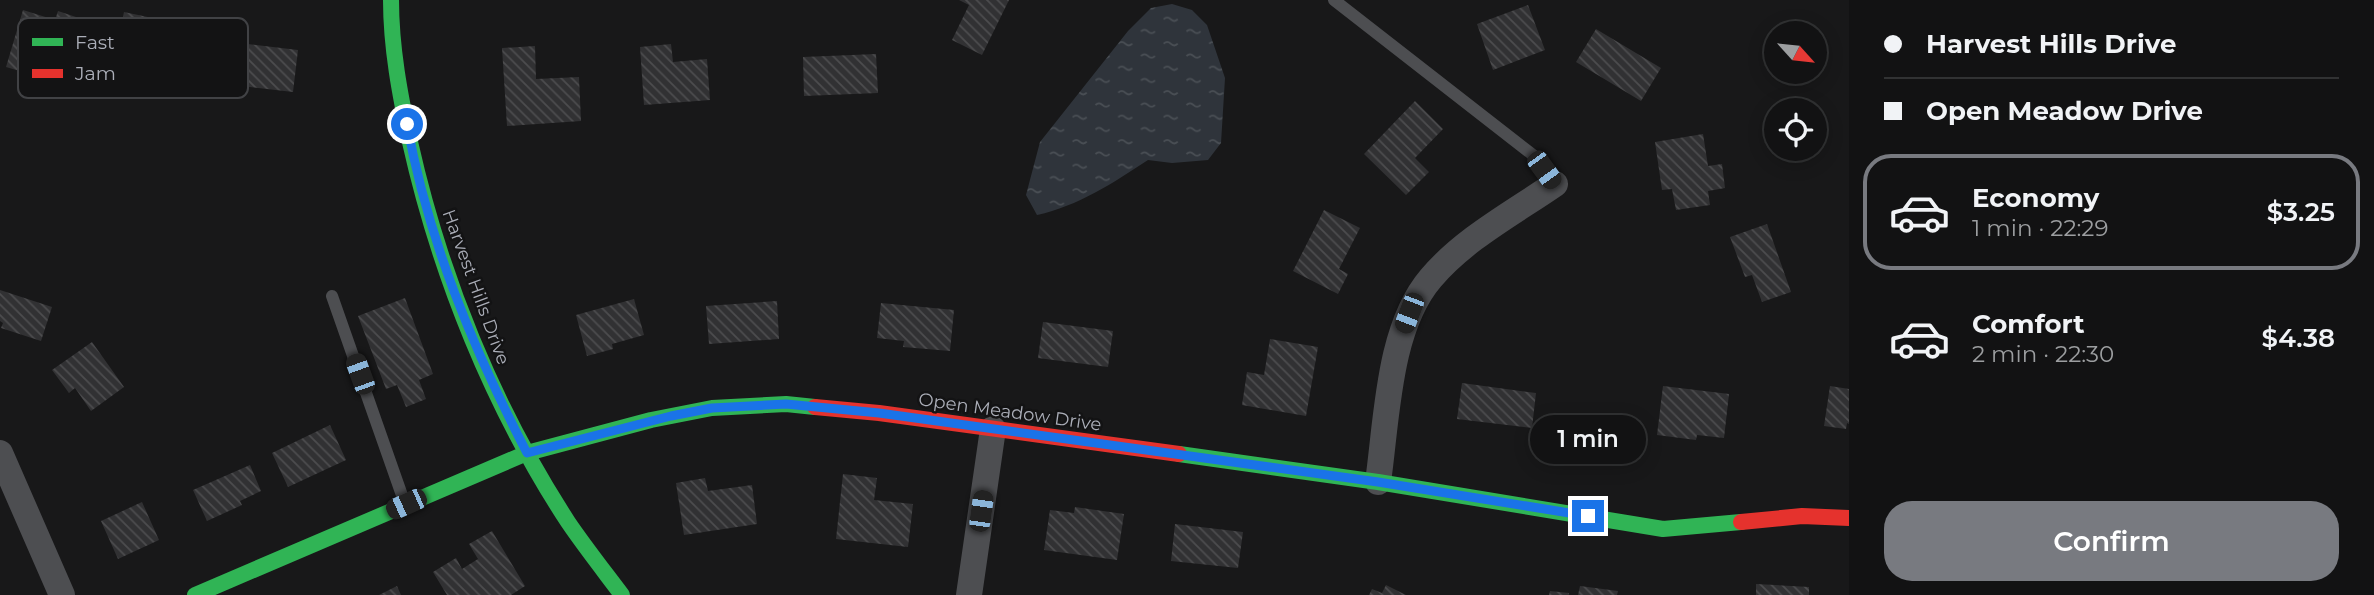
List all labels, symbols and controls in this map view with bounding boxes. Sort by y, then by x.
legend [18,18,248,98]
north arrow [1764,21,1827,84]
map controls [1764,21,1827,161]
text: Harvest Hills Drive [1926,28,2176,60]
text: Fast [75,31,115,54]
text: Jam [74,62,116,85]
text: Open Meadow Drive [1926,95,2203,127]
button: locate [1764,98,1827,161]
route start [391,108,423,140]
car [1524,147,1565,193]
icon: car [1888,181,1951,244]
text: Economy [1972,182,2099,214]
text: $3.25 [2267,196,2335,228]
street label: Harvest Hills Drive [438,206,514,368]
text: 1 min · 22:29 [1972,214,2108,242]
car [1392,290,1427,336]
icon: car [1888,307,1951,370]
text: Comfort [1972,308,2084,340]
text: $4.38 [2262,322,2335,354]
text: 2 min · 22:30 [1972,340,2114,368]
car [343,351,378,397]
street label: Open Meadow Drive [917,388,1103,436]
callout: 1 min [1530,414,1646,463]
text: 1 min [1557,425,1619,453]
car [383,486,430,522]
car [968,489,995,533]
route end [1572,500,1604,532]
button: Confirm [1884,501,2339,581]

